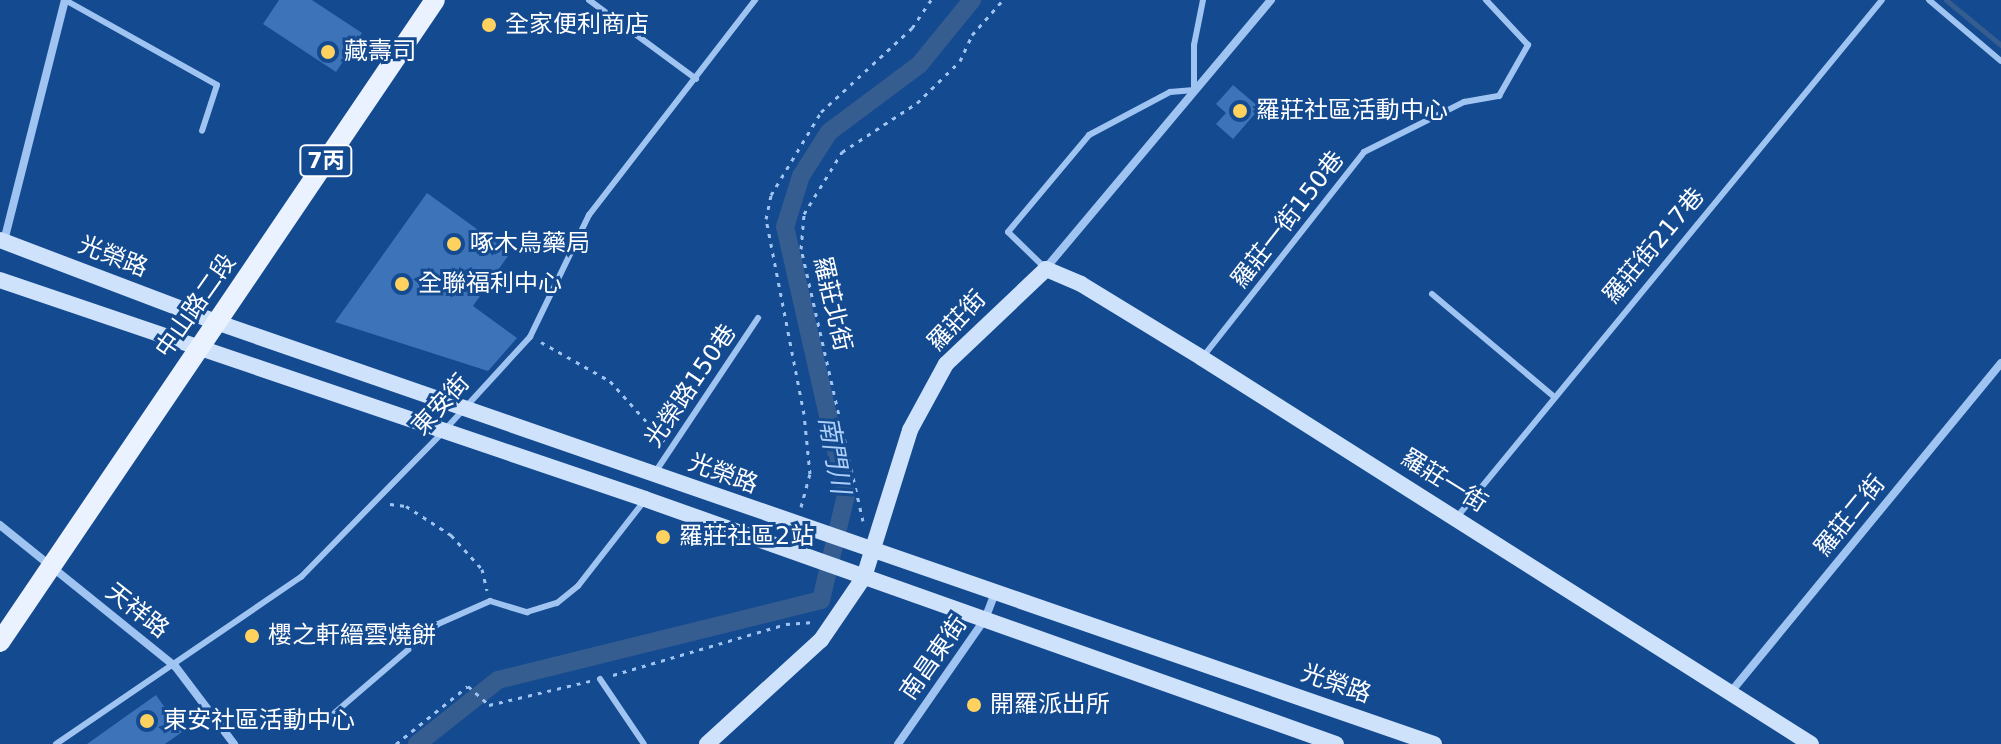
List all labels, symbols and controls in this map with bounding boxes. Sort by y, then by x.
place label: 全家便利商店 [505,11,649,39]
marker: 全家便利商店 [480,16,498,34]
place label: 藏壽司 [344,38,416,66]
marker: 藏壽司 [319,43,337,61]
place label: 羅莊社區活動中心 [1256,97,1448,125]
marker: 羅莊社區活動中心 [1231,102,1249,120]
road number: 7丙 [298,143,354,179]
street label: 羅莊一街150巷 [1226,146,1350,294]
street label: 羅莊街217巷 [1597,182,1711,310]
place label: 啄木鳥藥局 [470,230,590,258]
street label: 光榮路 [74,231,152,283]
marker: 啄木鳥藥局 [445,235,463,253]
street label: 中山路二段 [150,249,242,363]
street label: 羅莊北街 [807,254,857,354]
place label: 全聯福利中心 [418,270,562,298]
marker: 全聯福利中心 [393,275,411,293]
street label: 羅莊街 [922,285,992,357]
street label: 光榮路150巷 [639,319,743,453]
street label: 東安街 [406,369,476,441]
water label: 南門川 [812,414,856,496]
street label: 羅莊一街 [1396,443,1492,519]
street label: 光榮路 [684,448,762,500]
street label: 羅莊二街 [1809,470,1891,562]
place label: 羅莊社區2站 [679,523,814,551]
marker: 羅莊社區2站 [654,528,672,546]
street label: 天祥路 [100,577,174,645]
street label: 南昌東街 [895,610,973,706]
place label: 櫻之軒縉雲燒餅 [268,622,436,650]
marker: 櫻之軒縉雲燒餅 [243,627,261,645]
street label: 光榮路 [1297,659,1375,709]
place label: 開羅派出所 [990,691,1110,719]
marker: 開羅派出所 [965,696,983,714]
place label: 東安社區活動中心 [163,707,355,735]
marker: 東安社區活動中心 [138,712,156,730]

